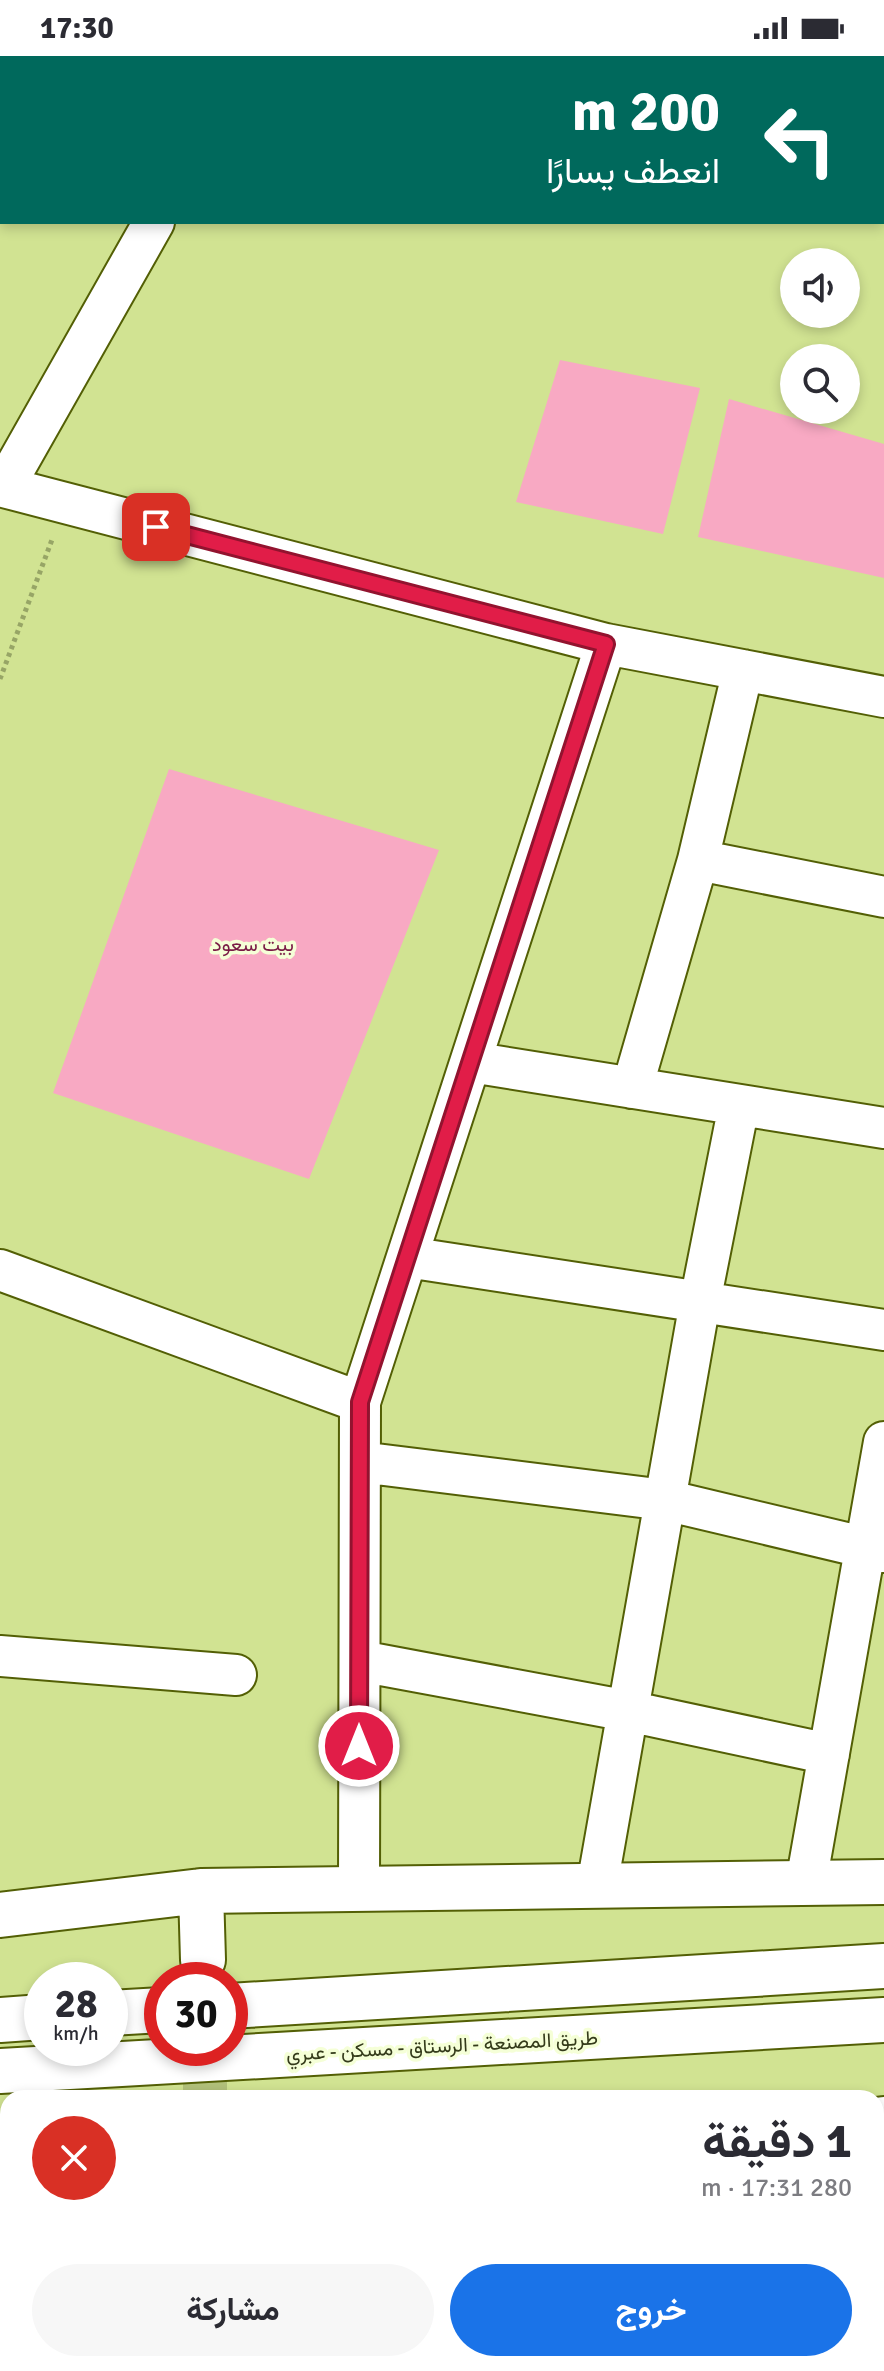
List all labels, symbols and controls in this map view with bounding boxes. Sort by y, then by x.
text: 17:30 [40,10,114,47]
text: 200 m [572,77,720,146]
icon: left [748,88,852,192]
text: انعطف يسارًا [546,149,720,194]
map controls [780,248,860,424]
button: sound [780,248,860,328]
button: search [780,344,860,424]
pin [122,493,190,561]
icon: arrive [134,505,178,549]
park label: بيت سعود [212,932,294,957]
position arrow [317,1704,401,1788]
speed limit sign: 30 [144,1962,248,2066]
text: 28 [54,1979,98,2029]
text: km/h [53,2021,99,2046]
street label: طريق المصنعة - الرستاق - مسكن - عبري [285,2025,599,2071]
text: 1 دقيقة [702,2112,852,2171]
button: close [32,2116,116,2200]
text: 280 m · 17:31 [701,2172,852,2204]
button: مشاركة [32,2264,434,2356]
button: خروج [450,2264,852,2356]

